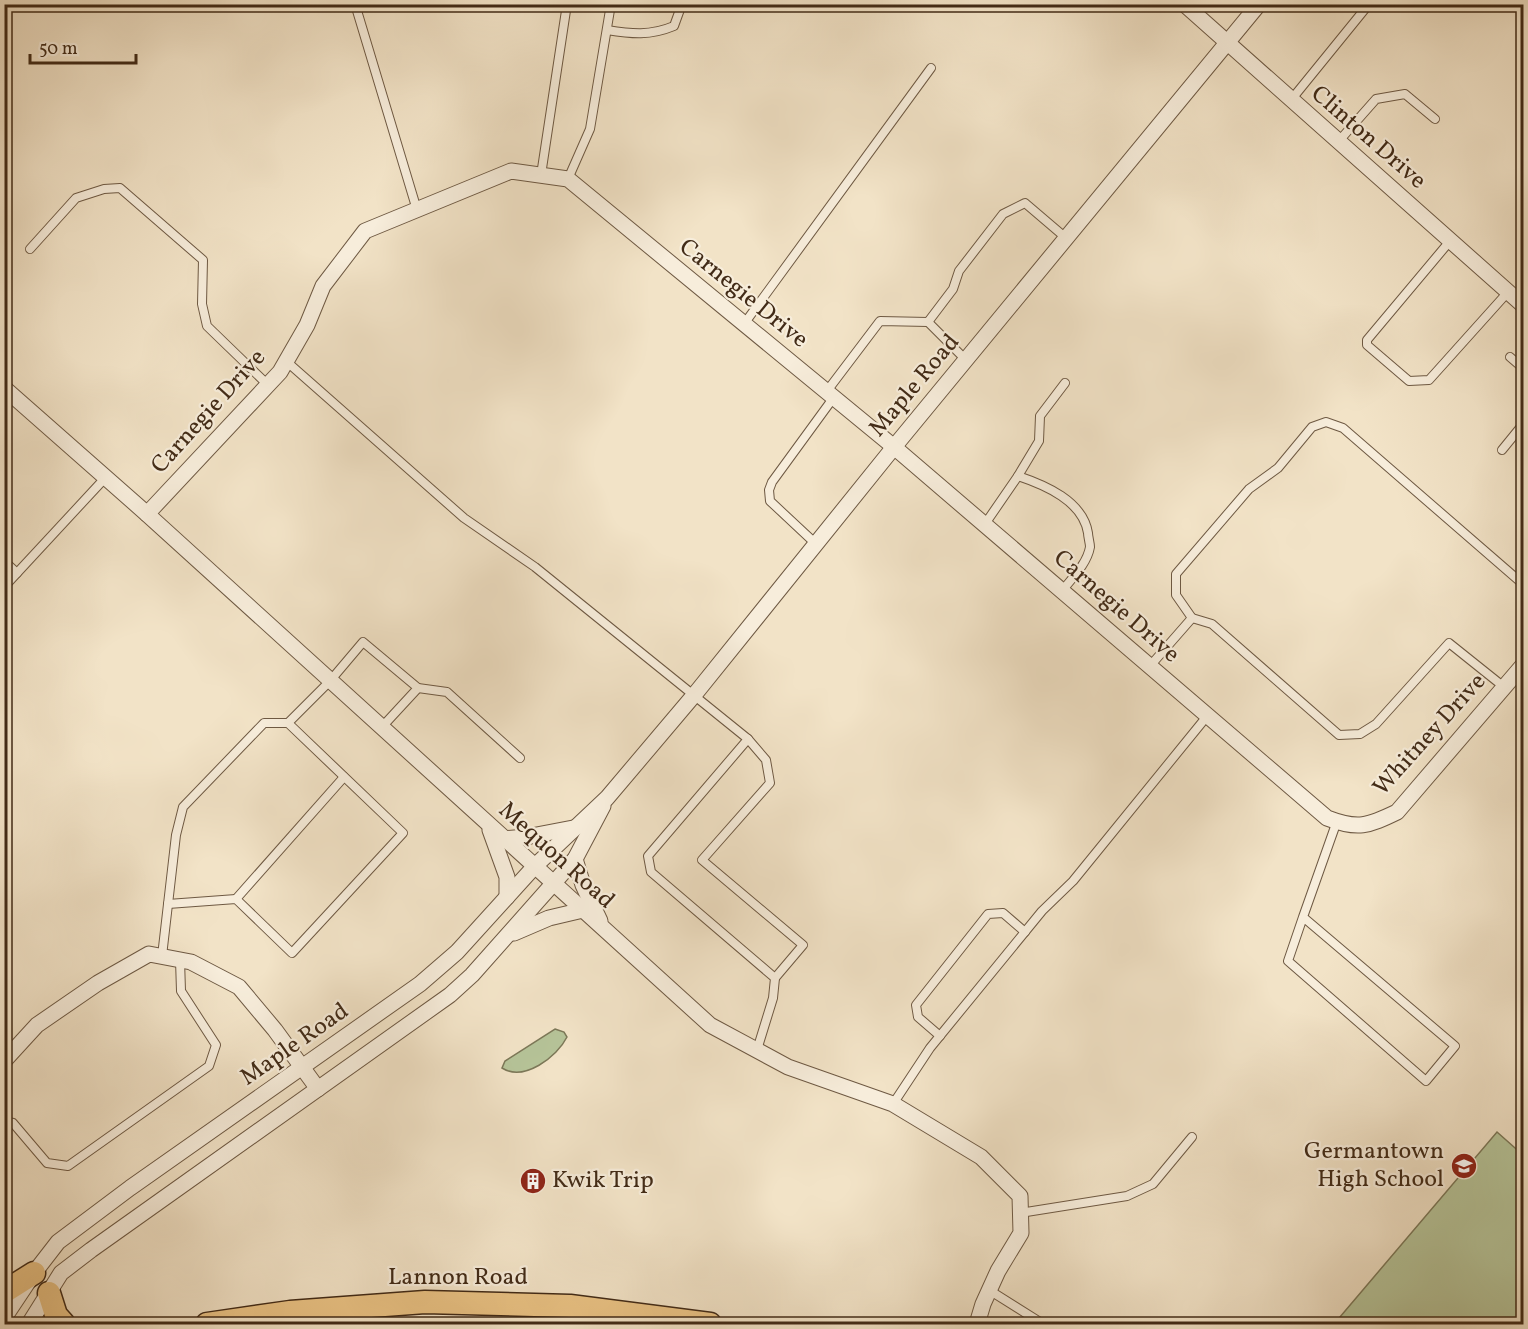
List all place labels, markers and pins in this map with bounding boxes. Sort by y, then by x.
place label: Germantown High School [1304,1135,1444,1197]
school or university icon: Germantown High School [1449,1151,1479,1181]
place label: Kwik Trip [552,1164,654,1198]
building icon: Kwik Trip [518,1166,548,1196]

